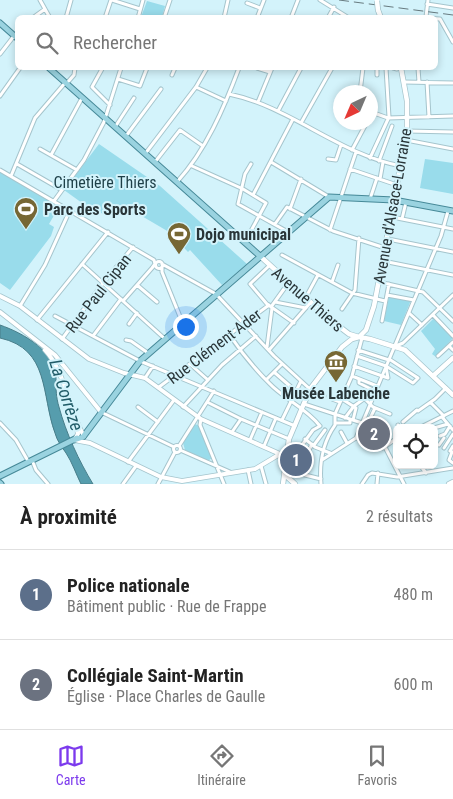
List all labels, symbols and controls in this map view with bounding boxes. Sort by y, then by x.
search box [15,15,438,70]
icon: search [33,29,61,57]
text: Rechercher [73,31,157,54]
north arrow [333,85,378,130]
street label: Avenue d'Alsace-Lorraine [369,127,416,285]
park label: Cimetière Thiers [53,173,157,192]
sports icon: Parc des Sports [13,196,39,230]
place label: Parc des Sports [44,200,146,219]
sports icon: Dojo municipal [166,221,192,255]
place label: Dojo municipal [196,225,291,244]
street label: Rue Paul Cipan [62,250,135,337]
street label: Avenue Thiers [268,263,347,336]
street label: Rue Clément Ader [164,305,265,388]
your location [173,314,199,340]
museum icon: Musée Labenche [323,349,349,383]
water label: La Corrèze [45,357,88,433]
place label: Musée Labenche [282,384,390,403]
pin: 2 [358,415,390,453]
map controls [393,424,438,469]
button: locate [393,424,438,469]
pin: 1 [280,441,312,479]
text: À proximité [20,505,117,529]
text: 2 résultats [366,507,433,526]
text: Police nationale [67,574,189,597]
text: 1 [32,585,40,604]
text: 480 m [394,585,433,604]
text: Bâtiment public · Rue de Frappe [67,597,267,616]
text: Collégiale Saint-Martin [67,664,244,687]
text: 2 [32,675,40,694]
text: 600 m [394,675,433,694]
text: Église · Place Charles de Gaulle [67,687,265,706]
tab: Carte [56,742,86,788]
tab: Itinéraire [197,742,246,788]
tab: Favoris [357,742,397,788]

